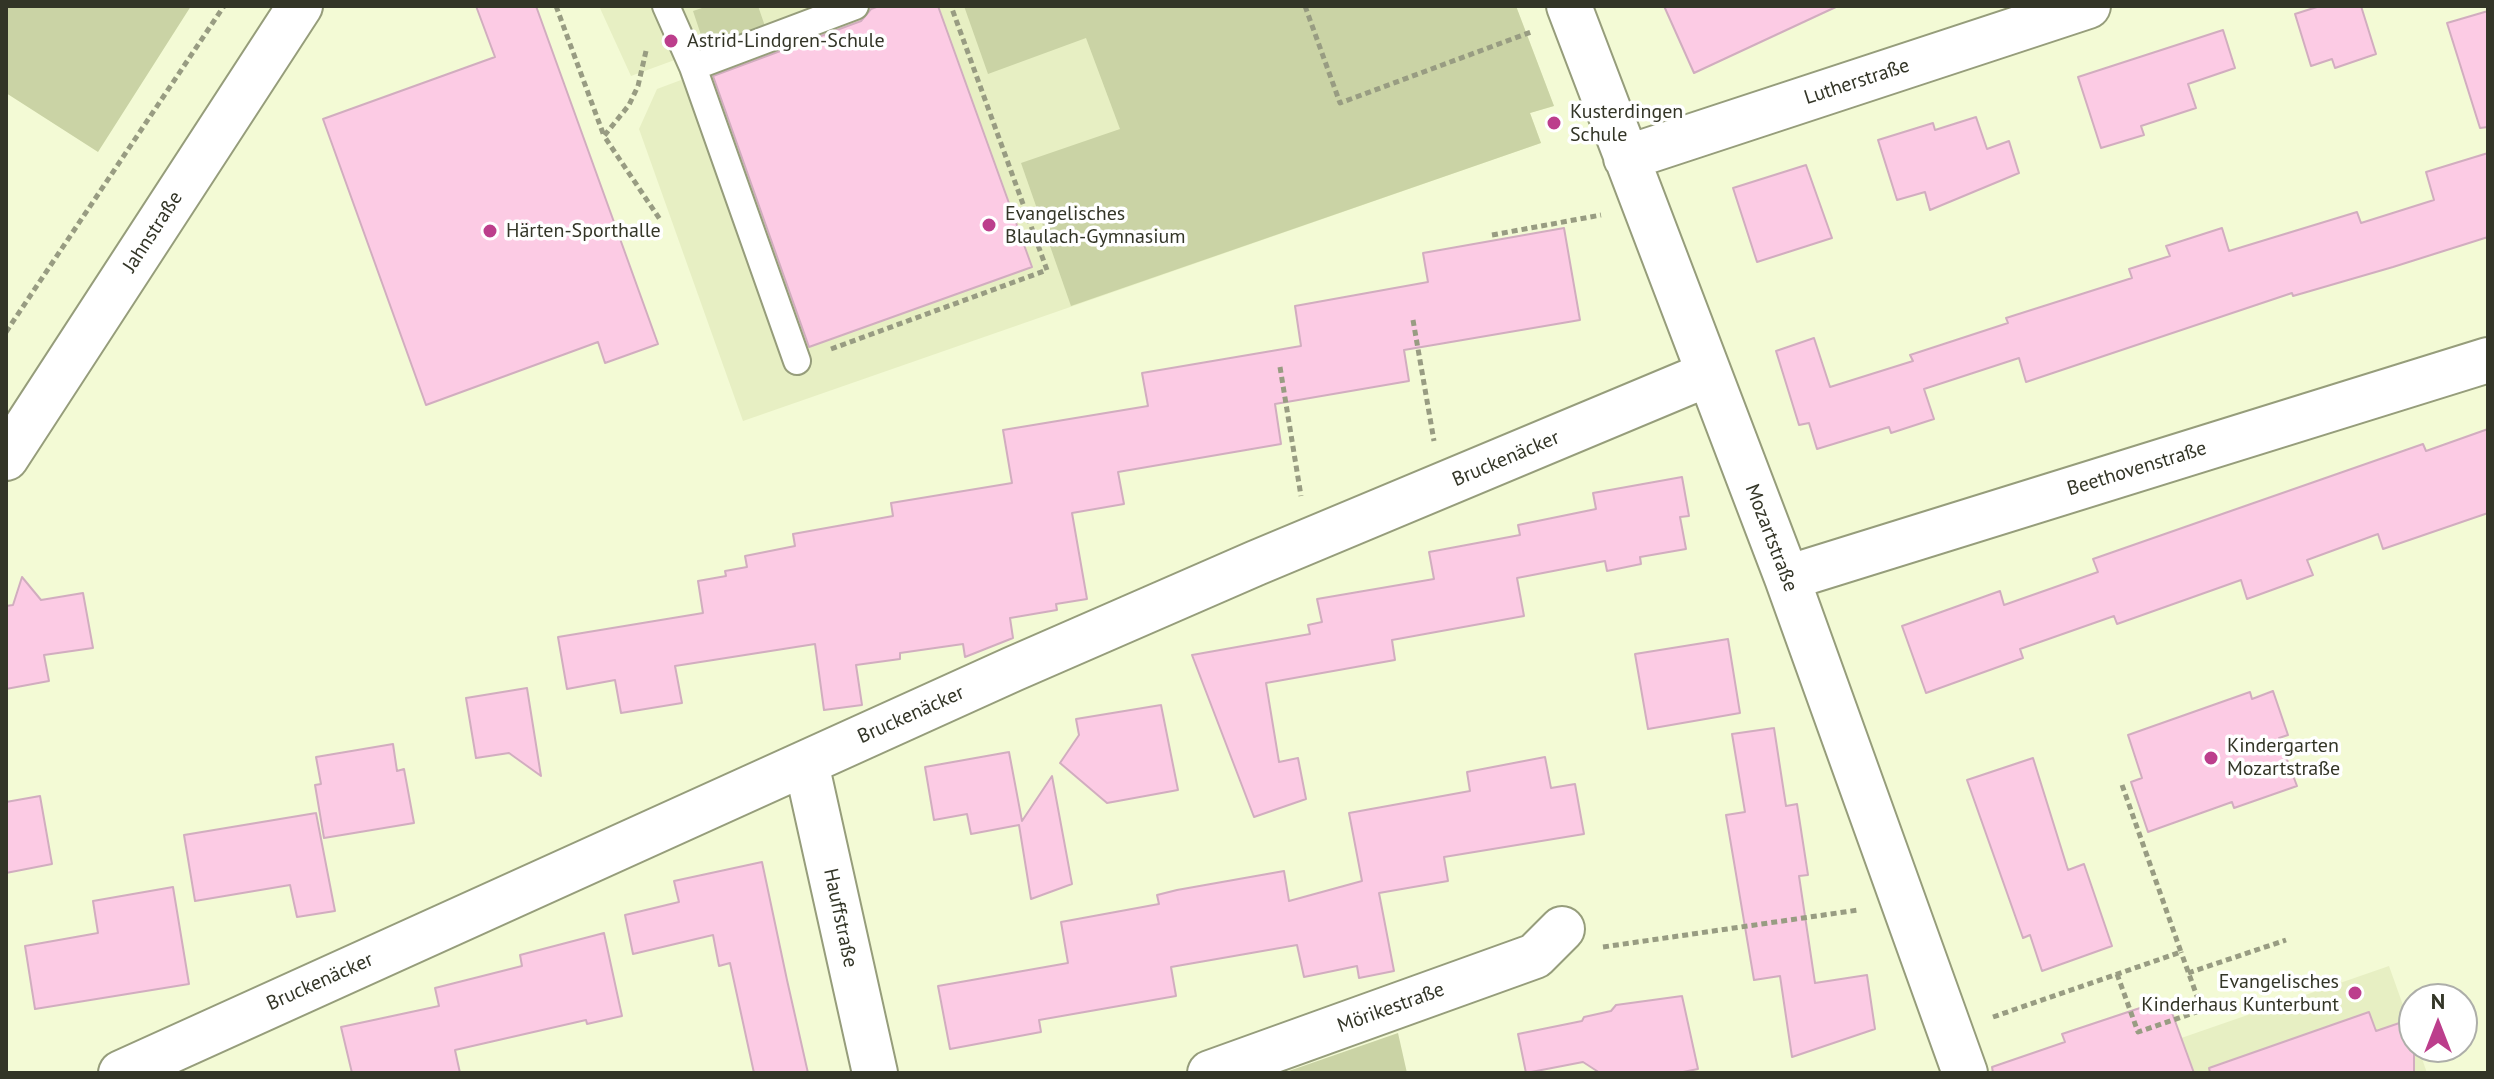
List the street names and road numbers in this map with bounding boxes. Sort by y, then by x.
street label: Lutherstraße [1801,54,1913,110]
street label: Jahnstraße [118,187,188,277]
street label: Bruckenäcker [1449,426,1563,492]
street label: Beethovenstraße [2064,436,2210,502]
street label: Mozartstraße [1740,481,1802,595]
street label: Bruckenäcker [854,681,968,749]
street label: Hauffstraße [818,866,862,970]
street label: Bruckenäcker [263,948,377,1016]
street label: Mörikestraße [1334,978,1448,1038]

